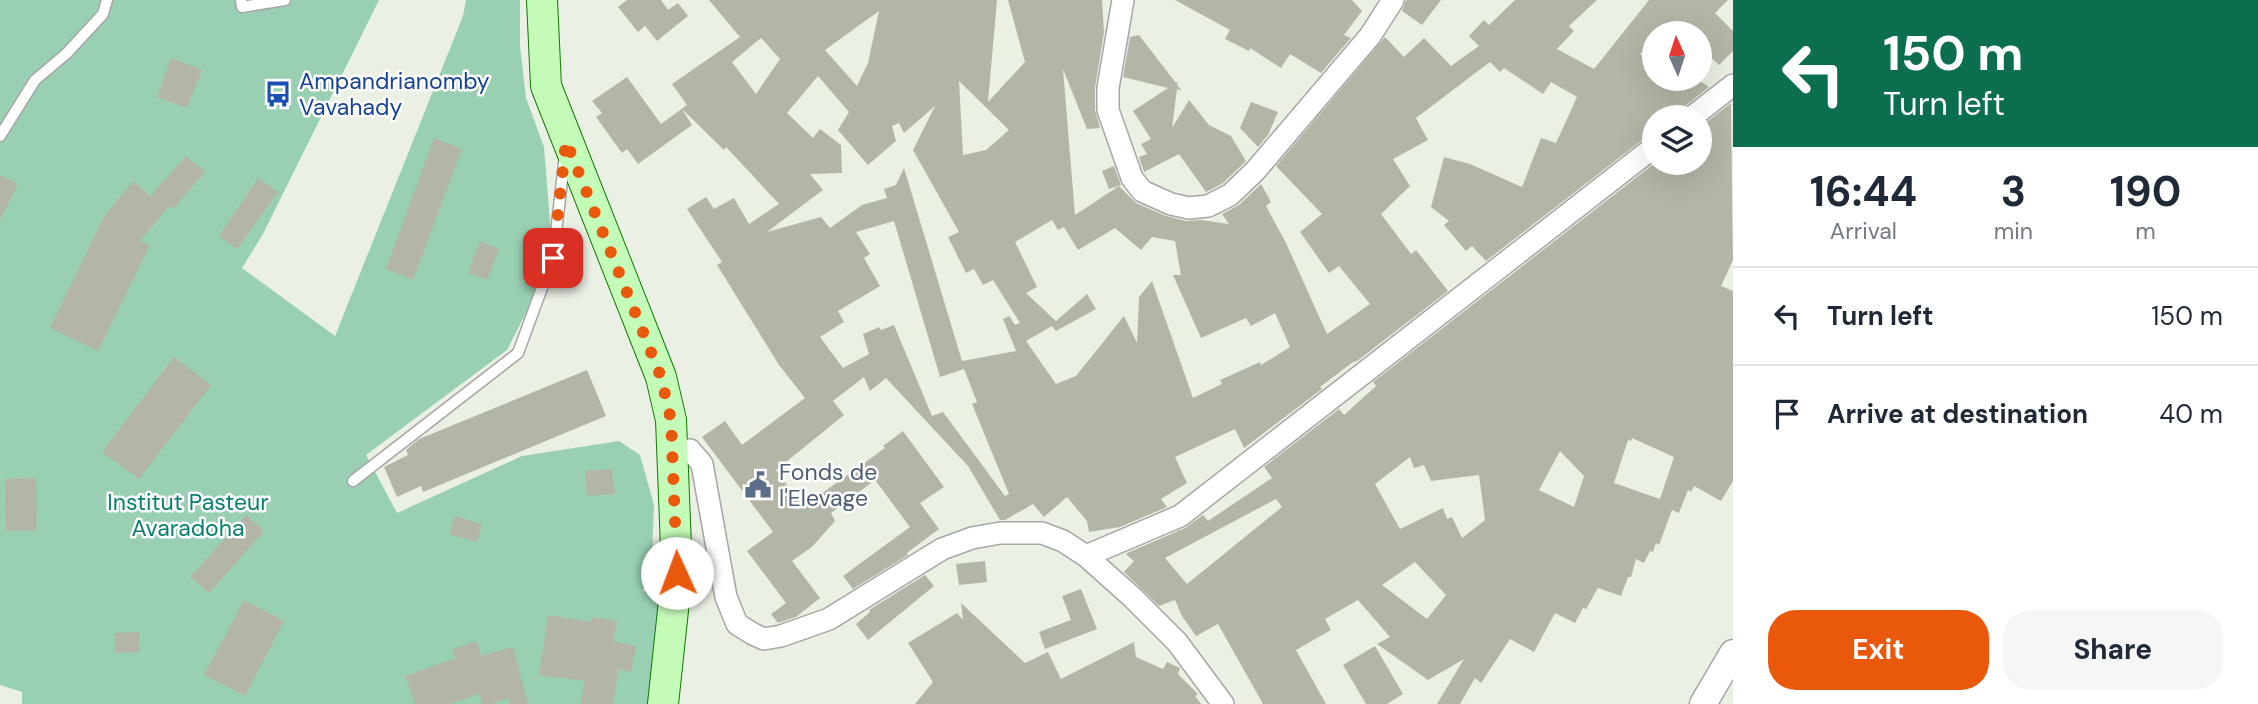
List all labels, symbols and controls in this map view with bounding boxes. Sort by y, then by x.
north arrow [1642,21,1712,91]
map controls [1642,21,1712,175]
text: 150 m [1883,21,2023,85]
icon: left [1768,28,1859,119]
place label: Ampandrianomby Vavahady [299,66,490,122]
bus stop icon: Ampandrianomby Vavahady [263,79,293,109]
text: Turn left [1883,83,2005,125]
button: layers [1642,105,1712,175]
text: 16:44 [1810,164,1917,219]
text: 3 [2001,164,2026,219]
text: 190 [2110,164,2181,219]
text: Arrival [1830,216,1897,246]
text: min [1994,216,2033,246]
text: m [2135,216,2156,246]
pin [523,228,583,288]
icon: arrive [534,239,572,277]
icon: left [1768,297,1806,335]
text: Turn left [1827,299,1934,333]
text: 150 m [2151,299,2223,333]
icon: arrive [1768,395,1806,433]
text: Arrive at destination [1827,397,2088,431]
text: 40 m [2159,397,2223,431]
place label: Fonds de l'Elevage [779,457,877,513]
public building icon: Fonds de l'Elevage [743,470,773,500]
park label: Institut Pasteur Avaradoha [107,487,269,543]
position arrow [640,536,714,610]
button: Exit [1768,610,1989,690]
button: Share [2003,610,2223,690]

